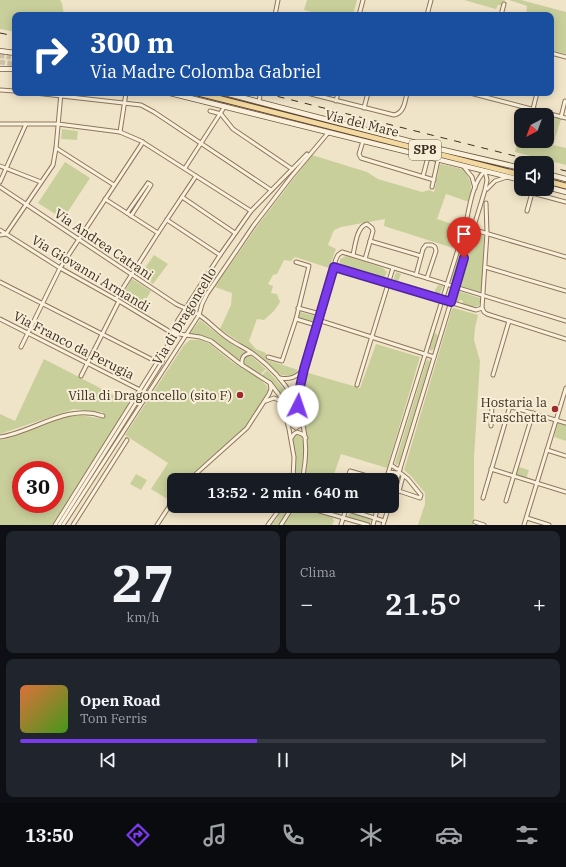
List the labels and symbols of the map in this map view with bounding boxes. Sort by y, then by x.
street label: Via del Mare [323,106,401,141]
north arrow [514,108,554,148]
road number: SP8 [409,140,441,160]
street label: Via Andrea Catrani [51,205,156,284]
pin [447,217,481,258]
street label: Via Giovanni Armandi [28,231,153,316]
street label: Via di Dragoncello [149,264,220,368]
street label: Via Franco da Perugia [10,308,137,383]
position arrow [277,385,319,427]
place label: Villa di Dragoncello (sito F) [68,387,232,404]
marker: Villa di Dragoncello (sito F) [235,390,245,400]
place label: Hostaria la Fraschetta [481,394,547,426]
marker: Hostaria la Fraschetta [550,404,560,414]
speed limit sign: 30 [12,461,64,513]

